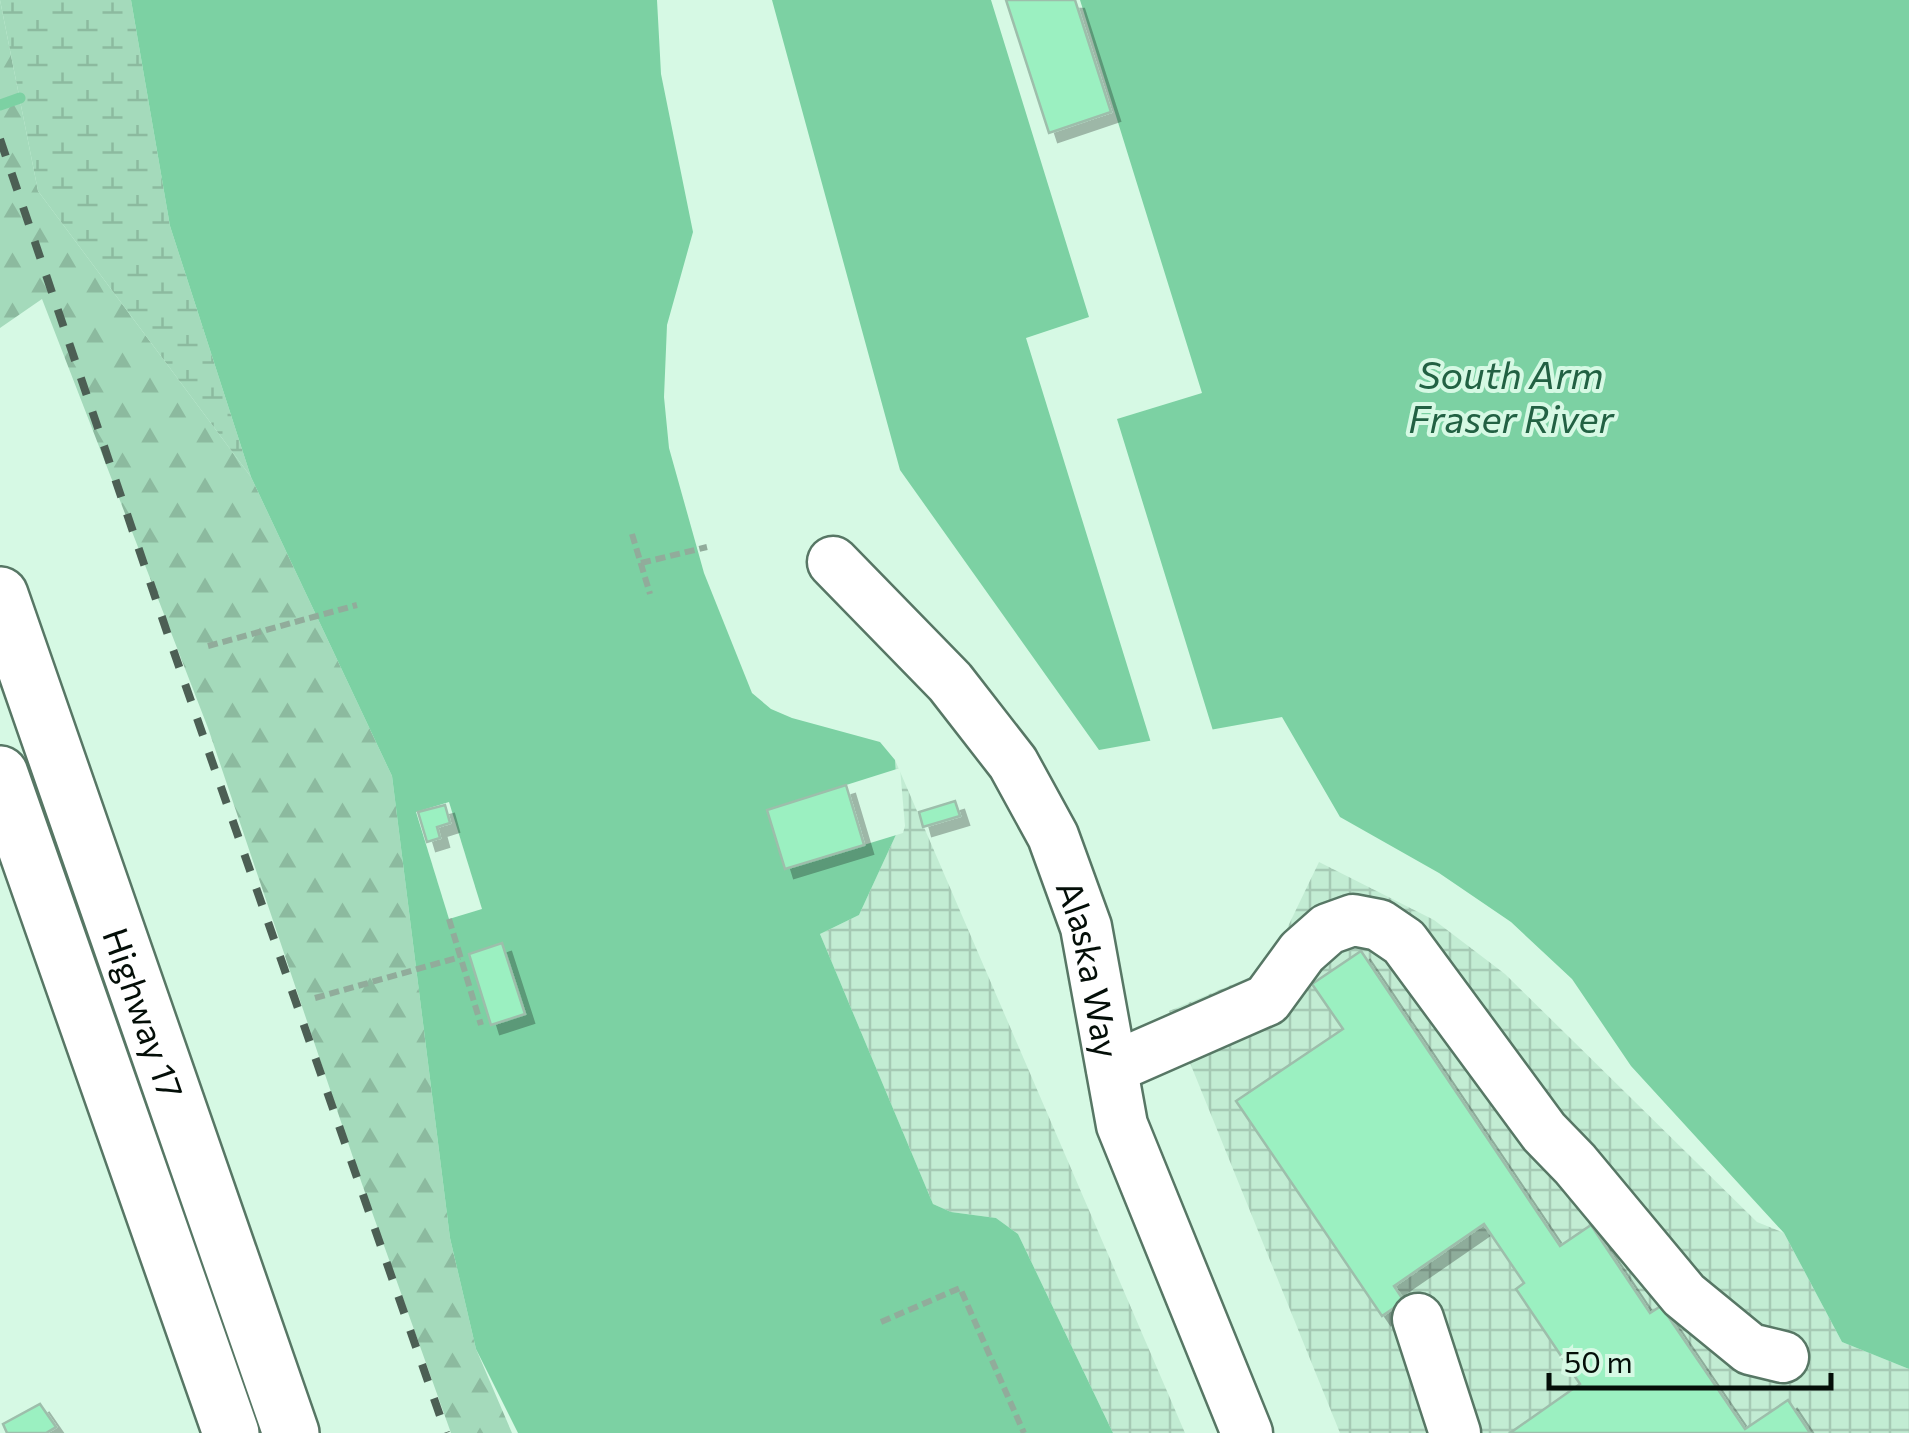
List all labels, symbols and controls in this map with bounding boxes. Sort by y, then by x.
water label: South Arm Fraser River [1408,350,1615,441]
street label: Alaska Way [1049,874,1131,1061]
street label: Highway 17 [96,922,194,1104]
scale bar [1549,1328,1832,1390]
text: 50 m [1564,1342,1633,1379]

